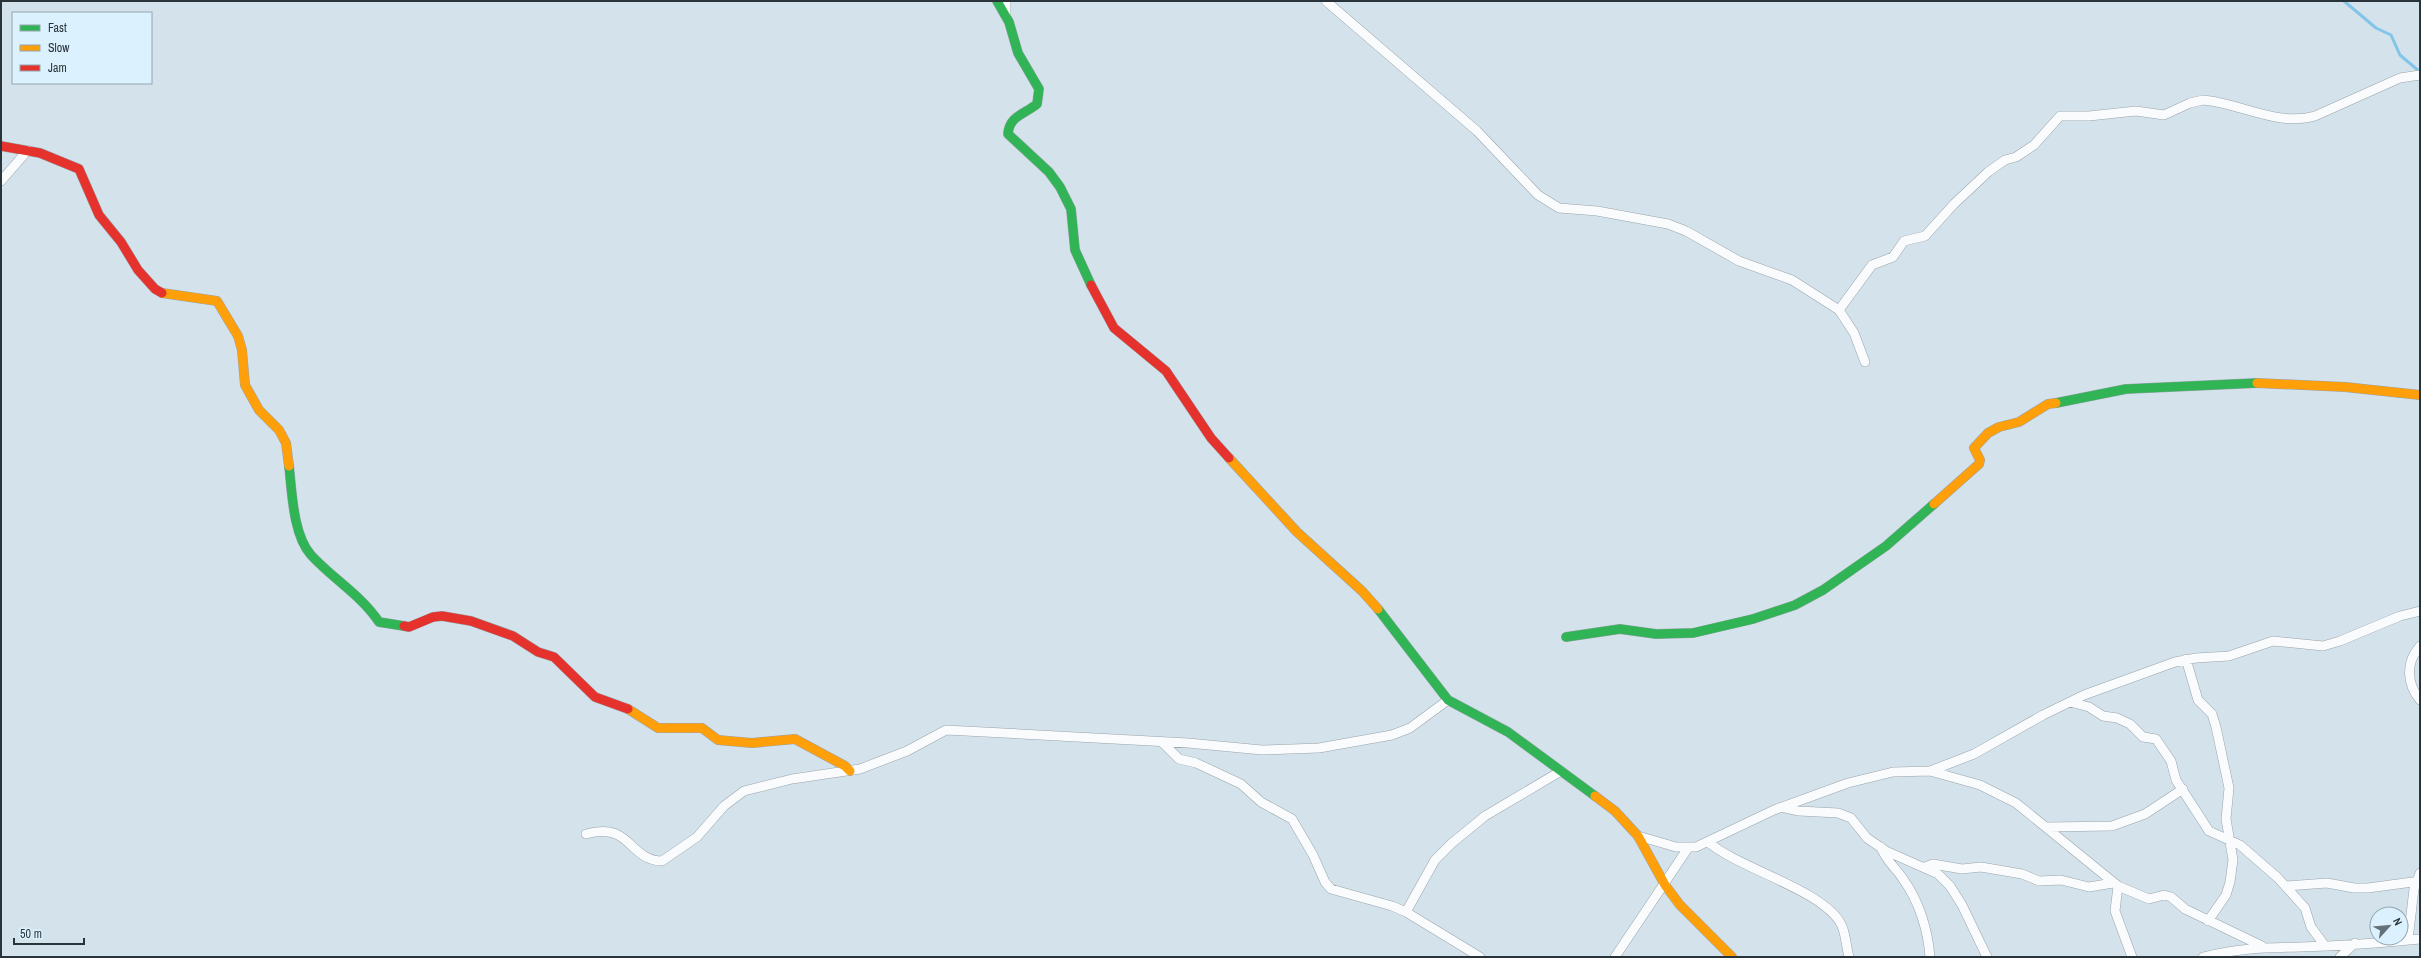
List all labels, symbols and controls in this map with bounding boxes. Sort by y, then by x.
legend [12,12,152,84]
text: Fast [48,20,67,36]
text: Slow [48,40,70,56]
text: Jam [48,60,67,76]
north arrow [2369,906,2409,946]
text: N [2390,915,2406,928]
scale bar [14,920,84,946]
text: 50 m [20,926,42,942]

